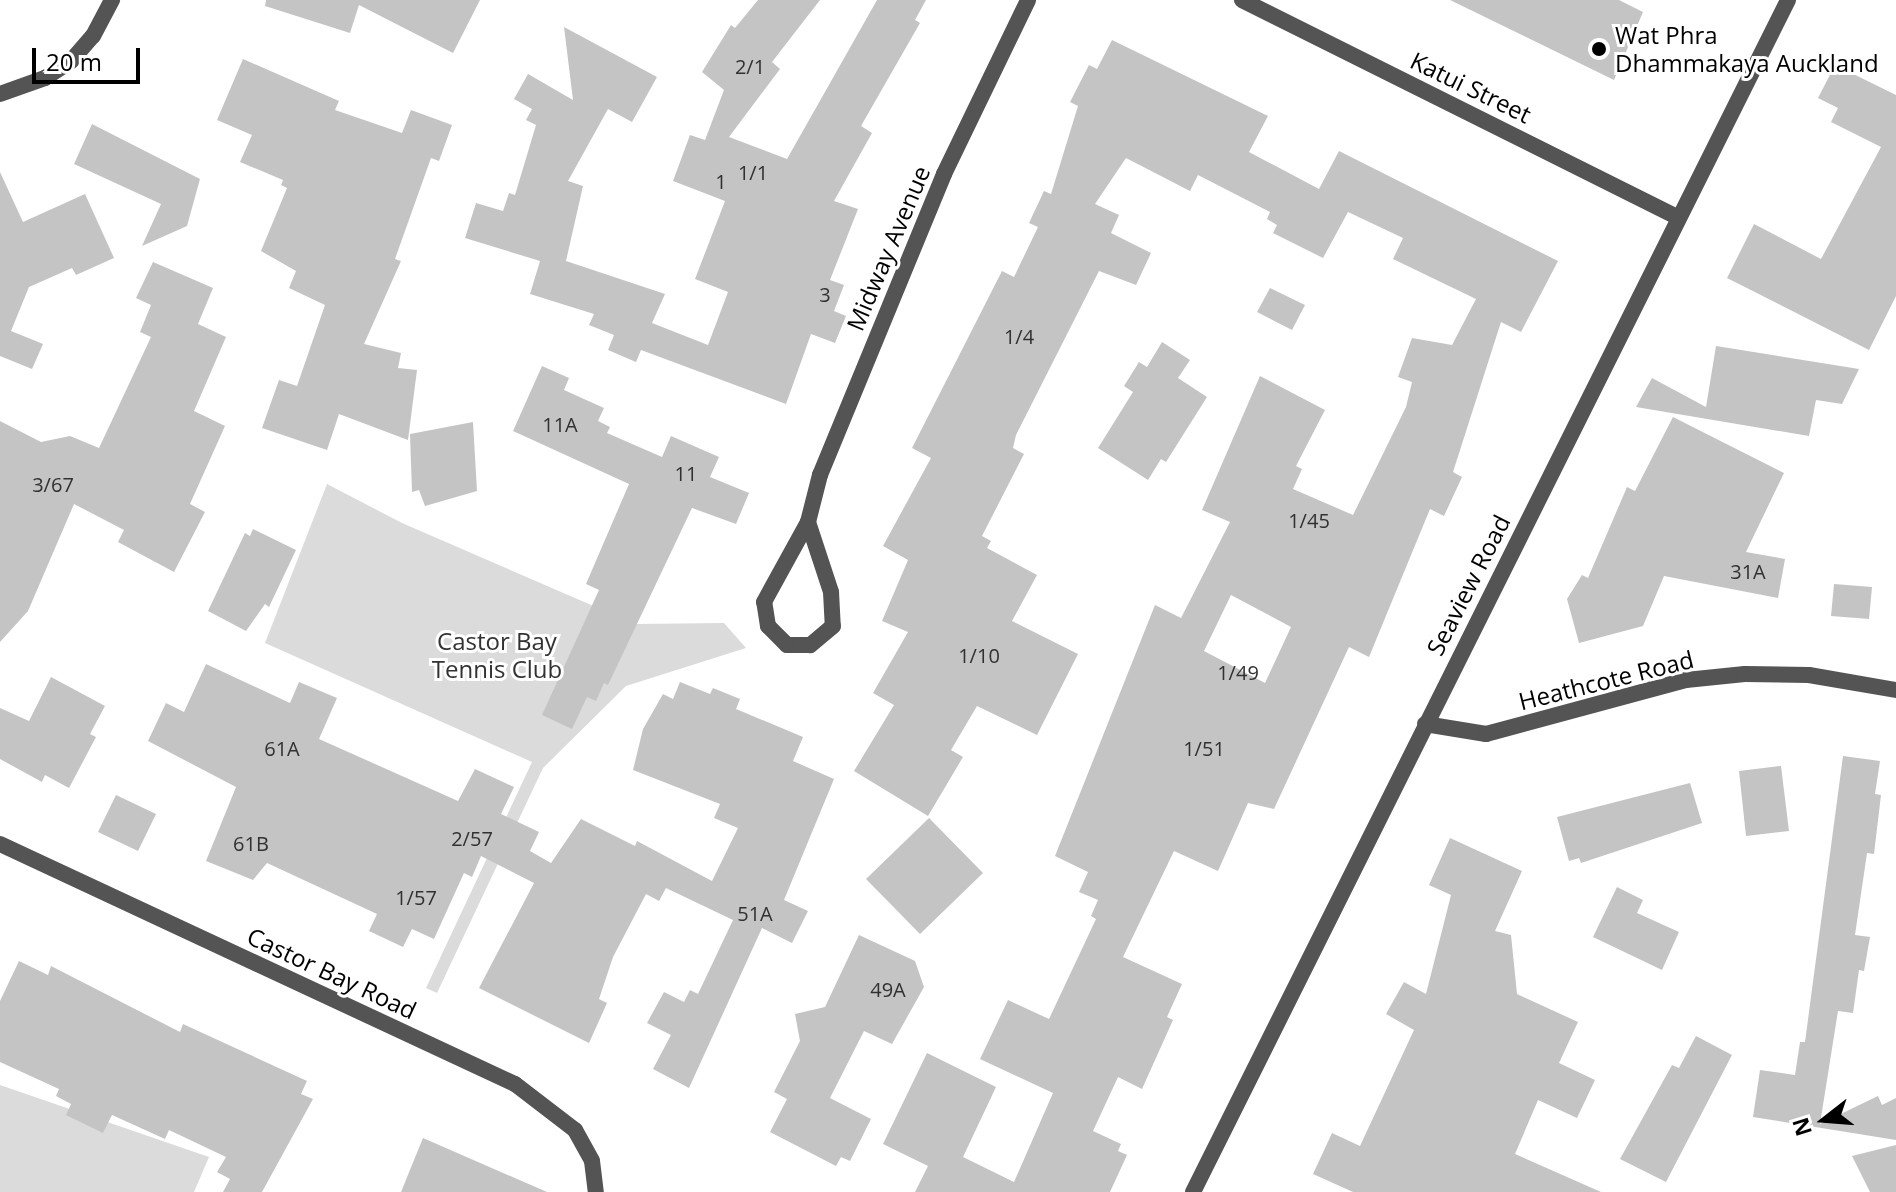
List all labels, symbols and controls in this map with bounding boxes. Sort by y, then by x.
place label: Wat Phra Dhammakaya Auckland [1615,21,1879,77]
scale bar [36,32,144,82]
marker: Wat Phra Dhammakaya Auckland [1590,40,1608,58]
text: 20 m [46,45,102,78]
street label: Katui Street [1406,45,1536,129]
house number: 2/1 [735,54,765,78]
house number: 1/1 [738,160,768,184]
street label: Midway Avenue [840,161,936,335]
house number: 1 [715,169,727,193]
house number: 3 [819,282,831,306]
house number: 1/4 [1004,324,1034,348]
house number: 11A [542,412,578,436]
house number: 11 [675,461,697,485]
house number: 3/67 [32,472,74,496]
house number: 1/45 [1288,508,1330,532]
street label: Seaview Road [1420,510,1516,660]
house number: 31A [1730,559,1766,583]
park label: Castor Bay Tennis Club [432,627,562,683]
house number: 1/10 [958,643,1000,667]
street label: Heathcote Road [1516,644,1696,716]
house number: 1/49 [1217,660,1259,684]
house number: 61A [264,736,300,760]
house number: 1/51 [1183,736,1225,760]
house number: 2/57 [451,826,493,850]
house number: 61B [233,831,269,855]
house number: 1/57 [395,885,437,909]
house number: 51A [737,901,773,925]
street label: Castor Bay Road [243,921,421,1025]
house number: 49A [870,977,906,1001]
north arrow [1784,1080,1864,1160]
text: N [1784,1114,1818,1140]

